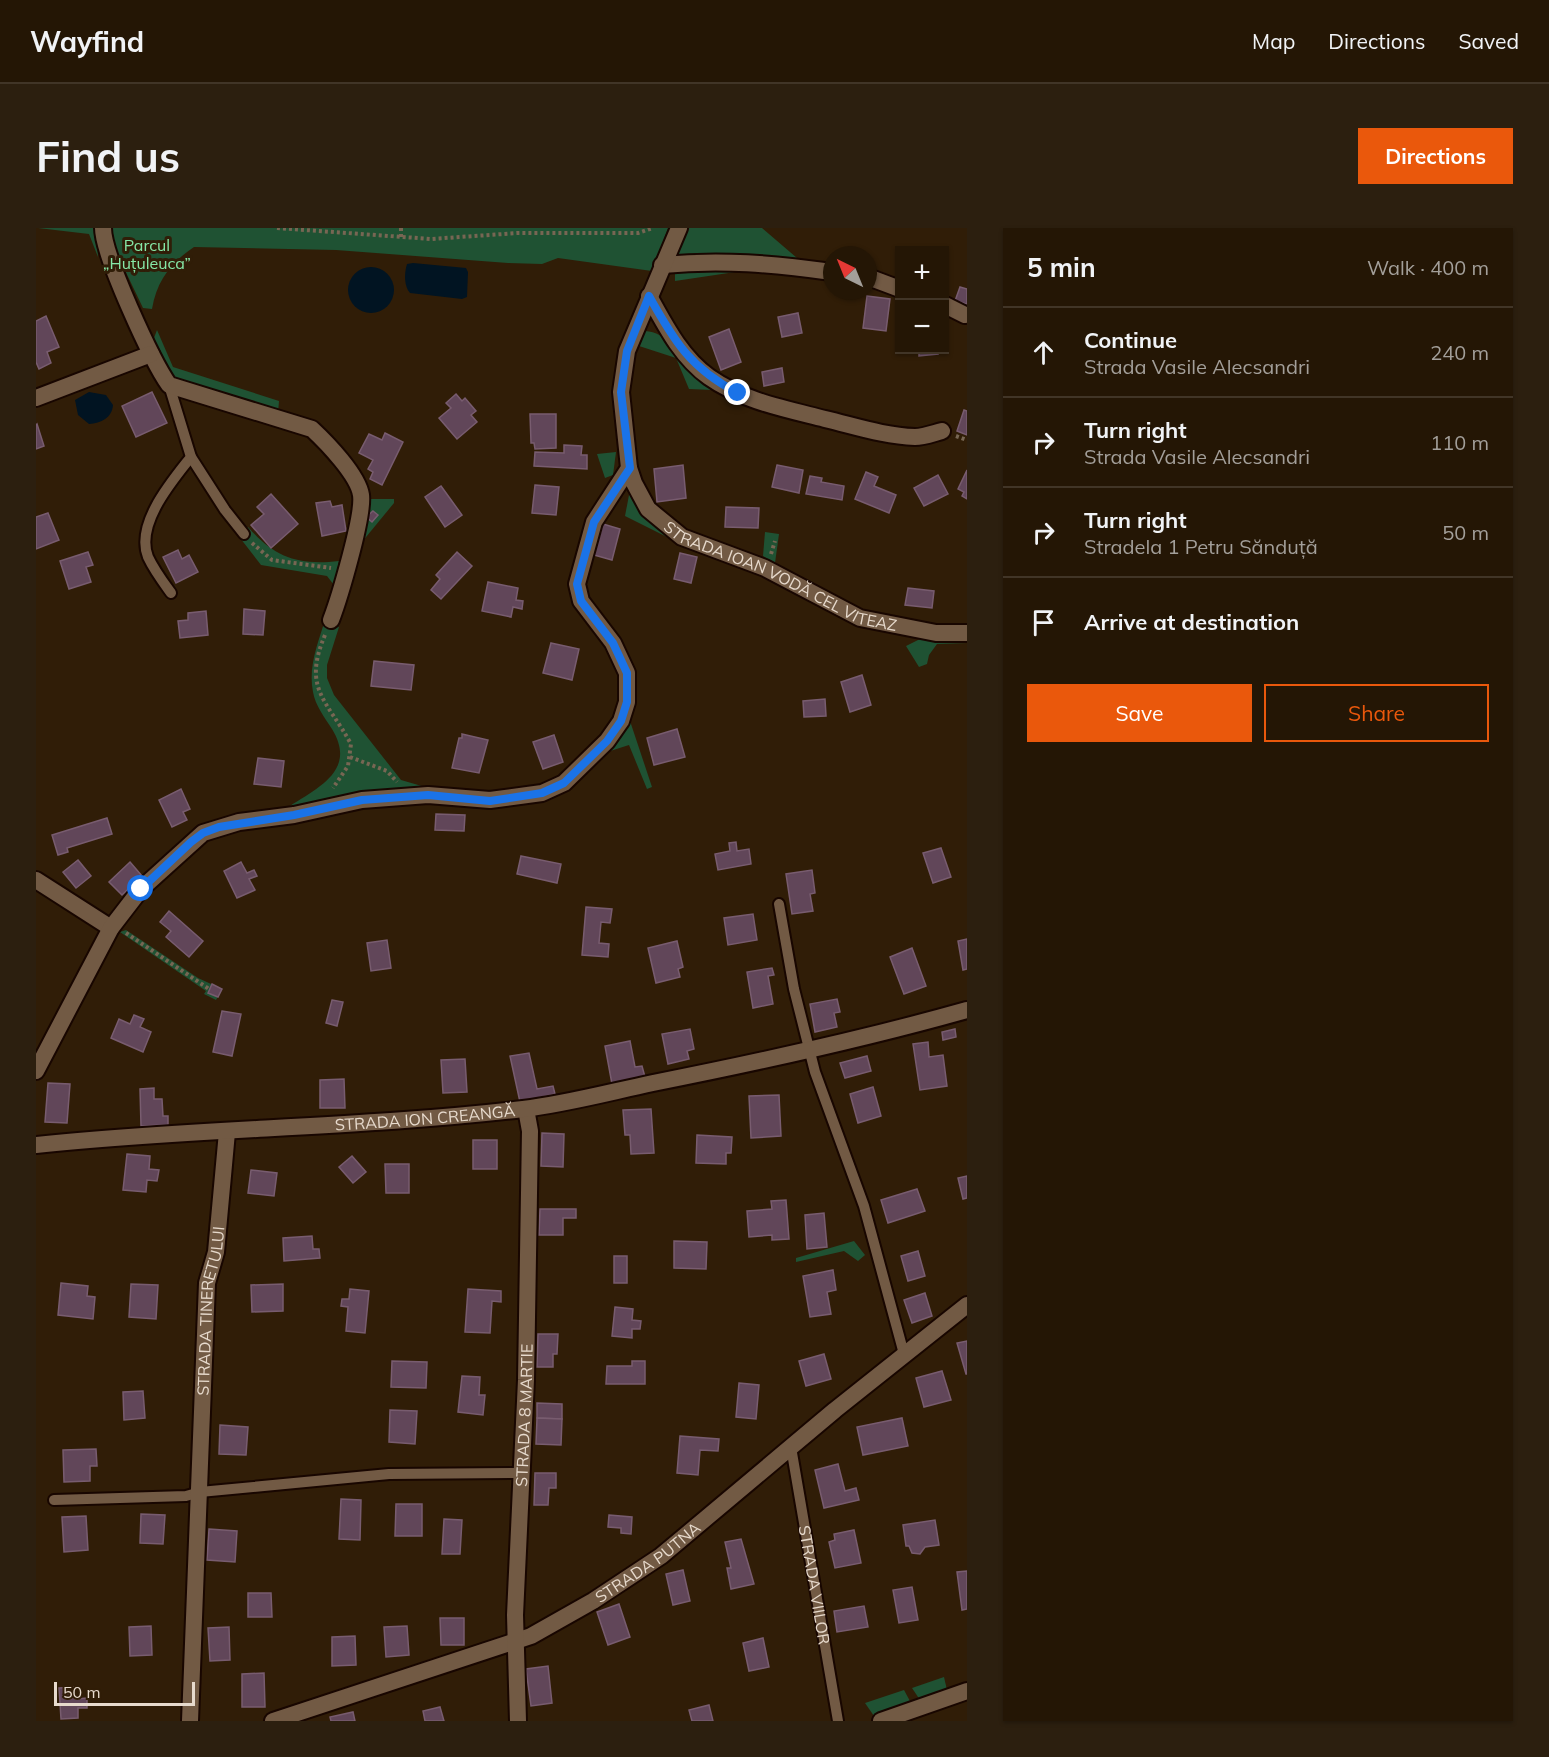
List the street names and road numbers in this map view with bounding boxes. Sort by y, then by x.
street label: STRADA IOAN VODĂ CEL VITEAZ [660,516,899,635]
street label: STRADA ION CREANGĂ [334,1100,516,1135]
street label: STRADA TINERETULUI [193,1225,228,1396]
street label: STRADA 8 MARTIE [511,1344,537,1487]
street label: STRADA PUTNA [591,1517,705,1607]
street label: STRADA VIILOR [795,1524,835,1646]

